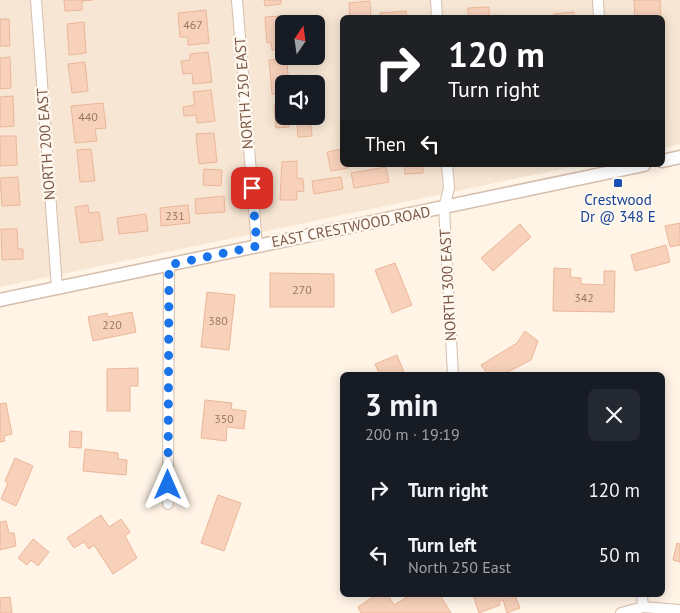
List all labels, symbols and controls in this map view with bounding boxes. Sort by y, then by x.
north arrow [275,15,325,65]
map controls [275,15,325,125]
house number: 467 [183,17,203,32]
text: 120 m [448,31,545,77]
icon: right [365,35,430,100]
street label: NORTH 250 EAST [230,36,257,150]
button: sound [275,75,325,125]
text: Turn right [448,75,540,103]
street label: NORTH 200 EAST [32,87,59,201]
house number: 440 [78,109,98,124]
icon: left [416,130,444,158]
text: Then [365,132,406,156]
pin [231,167,273,209]
icon: arrive [238,174,266,202]
marker: Crestwood Dr @ 348 E [612,177,624,189]
place label: Crestwood Dr @ 348 E [580,190,656,226]
street label: EAST CRESTWOOD ROAD [270,202,432,251]
house number: 231 [165,208,185,223]
street label: NORTH 300 EAST [435,228,460,342]
house number: 270 [292,282,312,297]
house number: 342 [574,290,594,305]
house number: 380 [208,313,228,328]
house number: 220 [102,317,122,332]
text: 3 min [365,385,438,424]
button: close [588,389,640,441]
house number: 350 [214,411,234,426]
text: 200 m · 19:19 [365,424,460,444]
position arrow [141,458,193,510]
icon: right [365,476,393,504]
text: Turn right [408,478,488,502]
text: 120 m [588,478,640,502]
text: Turn left [408,533,477,557]
icon: left [365,541,393,569]
text: 50 m [599,543,640,567]
text: North 250 East [408,557,511,577]

